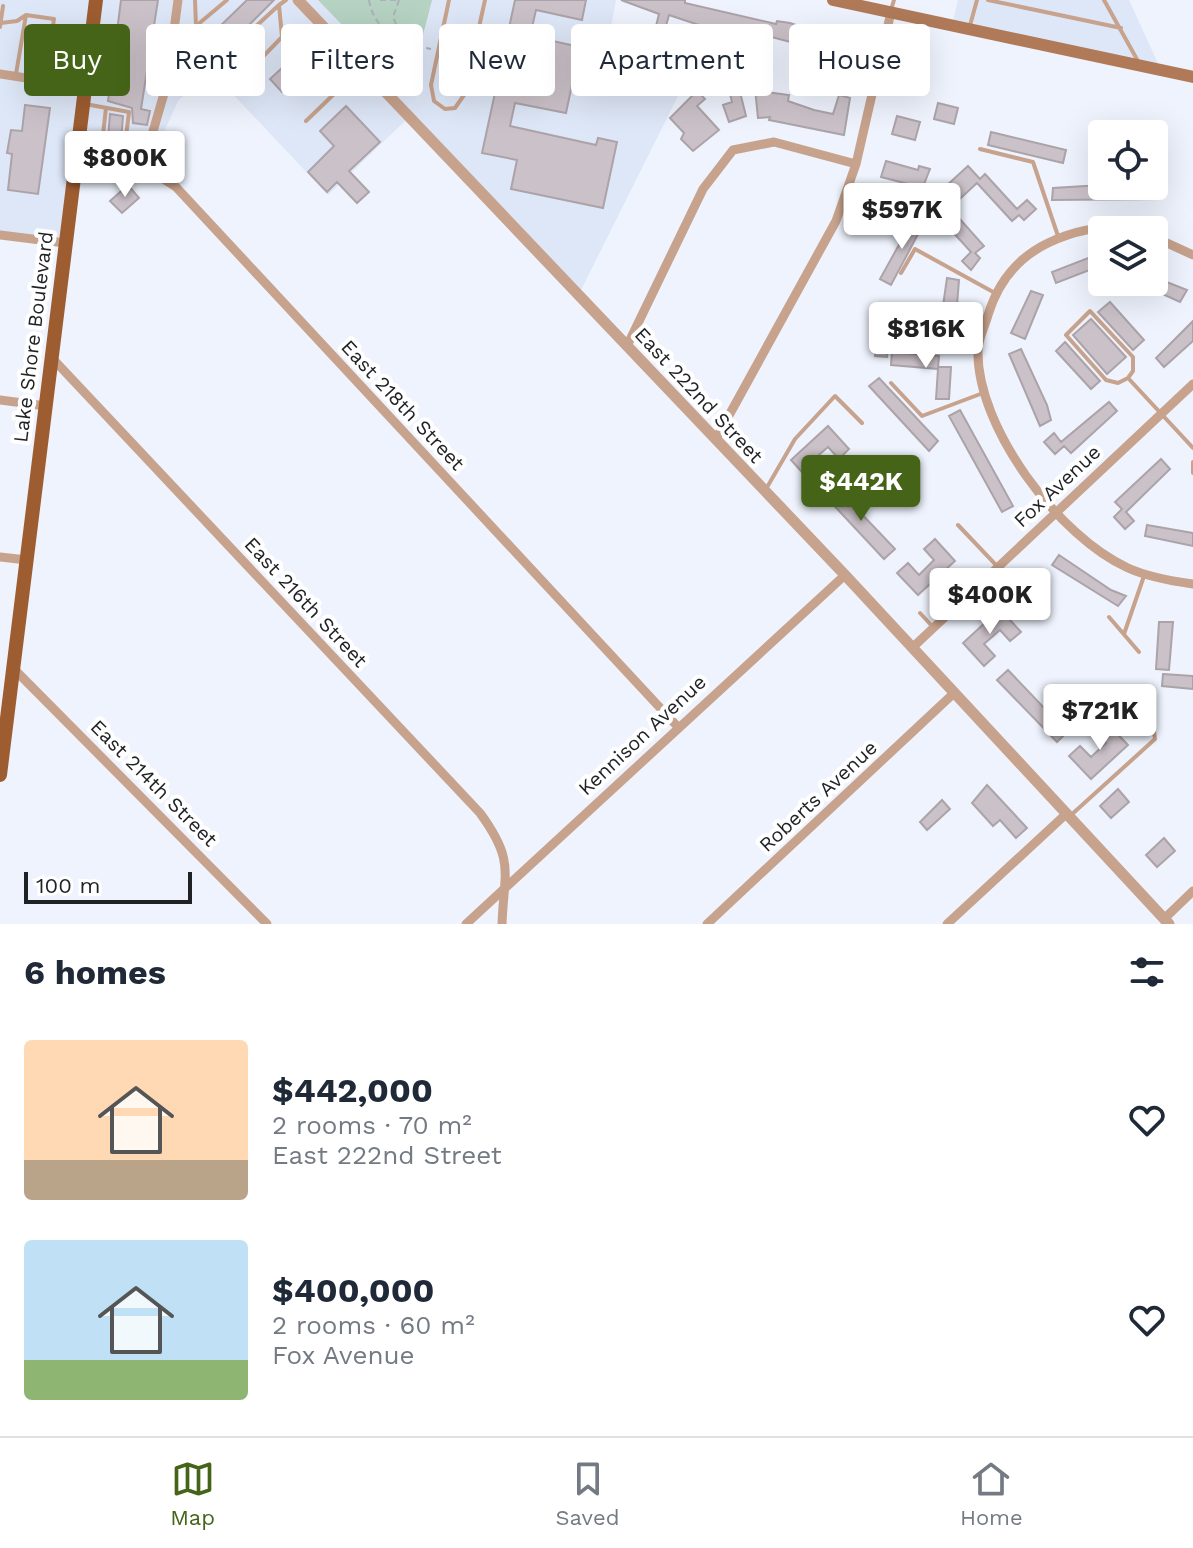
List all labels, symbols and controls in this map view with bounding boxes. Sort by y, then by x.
chip: Buy [24,24,130,96]
chip: Rent [146,24,265,96]
chip: Filters [281,24,423,96]
chip: New [439,24,555,96]
chip: Apartment [571,24,773,96]
chip: House [789,24,930,96]
map controls [1088,120,1168,296]
button: locate [1088,120,1168,200]
pin: $800K [69,131,181,199]
text: $800K [83,142,167,172]
pin: $597K [846,183,958,251]
text: $597K [862,194,943,224]
button: layers [1088,216,1168,296]
street label: Lake Shore Boulevard [8,230,58,444]
pin: $816K [870,302,982,370]
text: $816K [887,313,965,343]
street label: East 222nd Street [630,322,768,468]
street label: East 218th Street [336,335,470,476]
street label: Fox Avenue [1009,440,1105,532]
pin: $442K [805,455,917,523]
text: $442K [819,466,903,496]
street label: East 216th Street [240,532,373,673]
pin: $400K [934,568,1046,636]
text: $400K [948,579,1032,609]
street label: Kennison Avenue [573,670,711,800]
pin: $721K [1044,684,1156,752]
text: $721K [1061,695,1139,725]
street label: East 214th Street [86,715,223,852]
street label: Roberts Avenue [754,735,882,857]
scale bar [24,868,192,904]
text: 100 m [36,873,100,898]
icon: filters [1125,950,1169,994]
text: 6 homes [24,952,166,992]
text: $442,000 [272,1070,433,1110]
icon: home [88,1072,184,1168]
icon: heart [1125,1098,1169,1142]
text: 2 rooms · 70 m² [272,1110,472,1140]
text: East 222nd Street [272,1140,502,1170]
text: $400,000 [272,1270,434,1310]
icon: home [88,1272,184,1368]
icon: heart [1125,1298,1169,1342]
text: 2 rooms · 60 m² [272,1310,475,1340]
text: Fox Avenue [272,1340,415,1370]
tab: Map [170,1457,215,1530]
tab: Saved [556,1457,619,1530]
tab: Home [960,1457,1023,1530]

